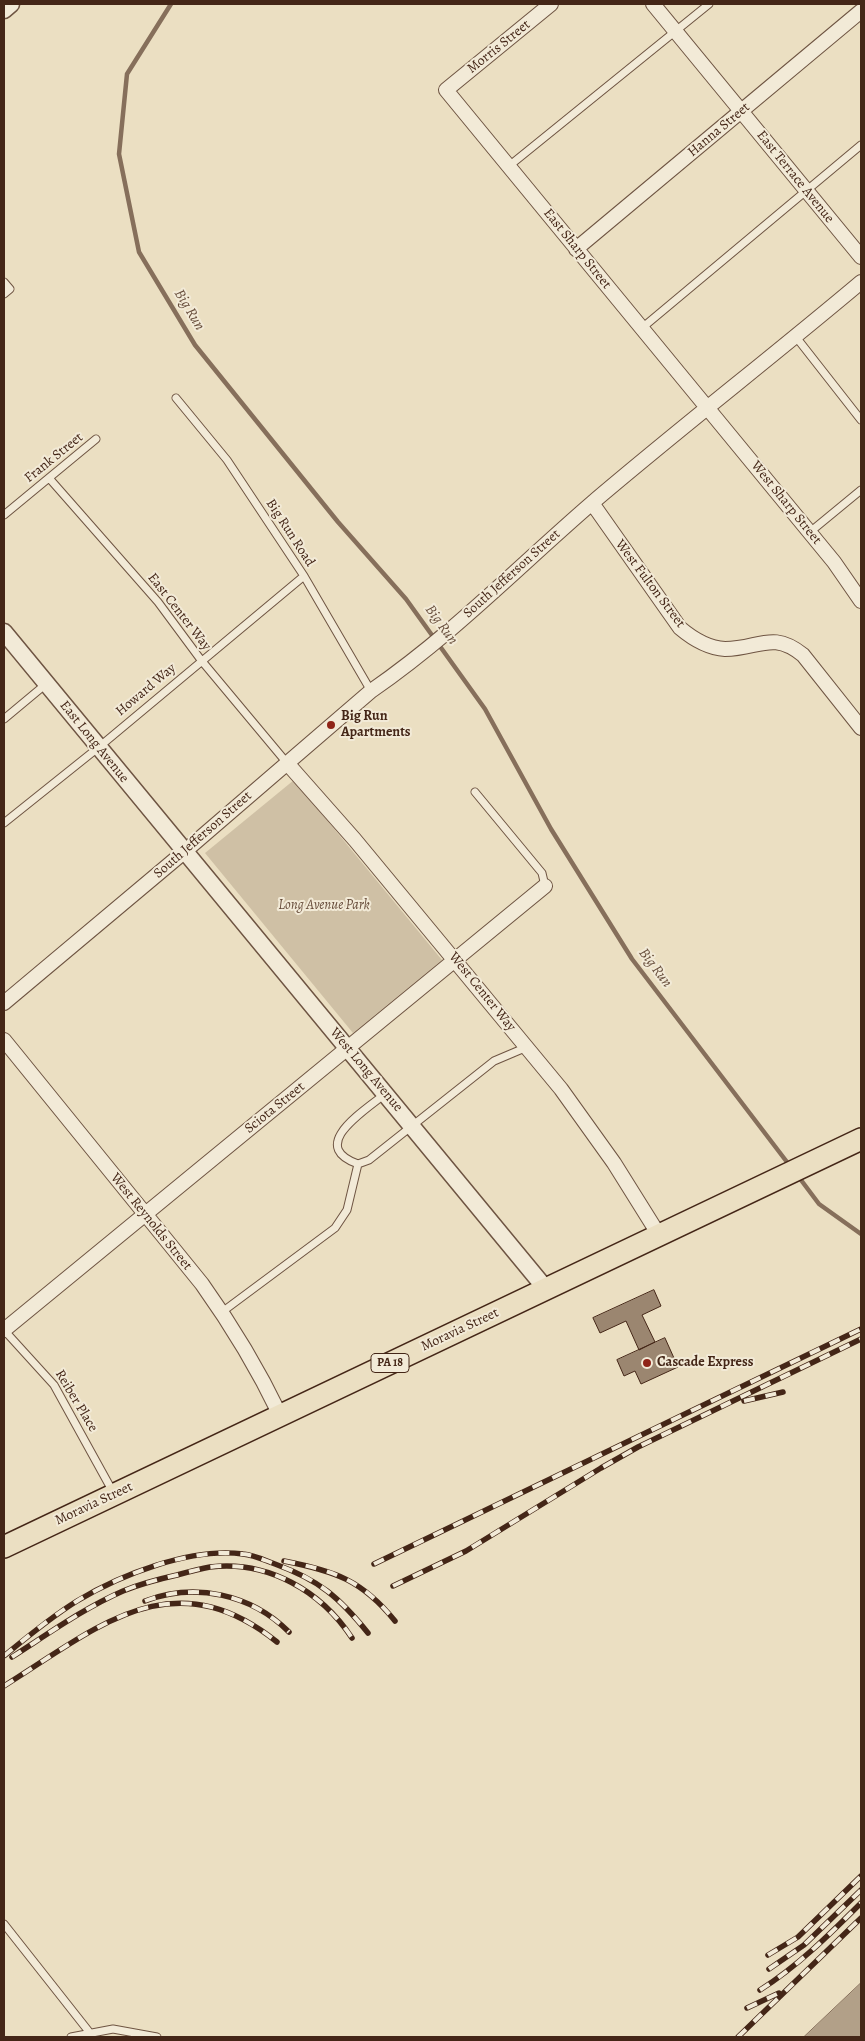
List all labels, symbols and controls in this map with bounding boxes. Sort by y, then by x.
street label: Morris Street [464,17,534,77]
street label: Hanna Street [685,99,753,161]
street label: East Terrace Avenue [753,127,837,227]
street label: East Sharp Street [539,205,615,293]
water label: Big Run [170,286,208,334]
street label: Frank Street [21,429,87,487]
street label: West Sharp Street [747,458,825,548]
street label: Big Run Road [262,496,318,570]
street label: South Jefferson Street [460,526,564,622]
street label: West Fulton Street [611,537,689,631]
street label: East Center Way [144,570,214,654]
water label: Big Run [421,602,461,648]
street label: Howard Way [113,660,179,720]
street label: East Long Avenue [56,698,132,786]
place label: Big Run Apartments [341,709,411,742]
marker: Big Run Apartments [325,719,337,731]
street label: South Jefferson Street [151,788,255,882]
park label: Long Avenue Park [278,898,370,914]
water label: Big Run [634,945,676,991]
street label: West Center Way [445,949,519,1035]
street label: West Long Avenue [326,1025,406,1115]
street label: Sciota Street [242,1079,308,1137]
street label: West Reynolds Street [107,1170,195,1274]
street label: Moravia Street [418,1305,502,1355]
road number: PA 18 [371,1354,409,1372]
place label: Cascade Express [657,1355,753,1371]
marker: Cascade Express [641,1357,653,1369]
street label: Reiber Place [51,1367,101,1435]
street label: Moravia Street [52,1479,136,1529]

